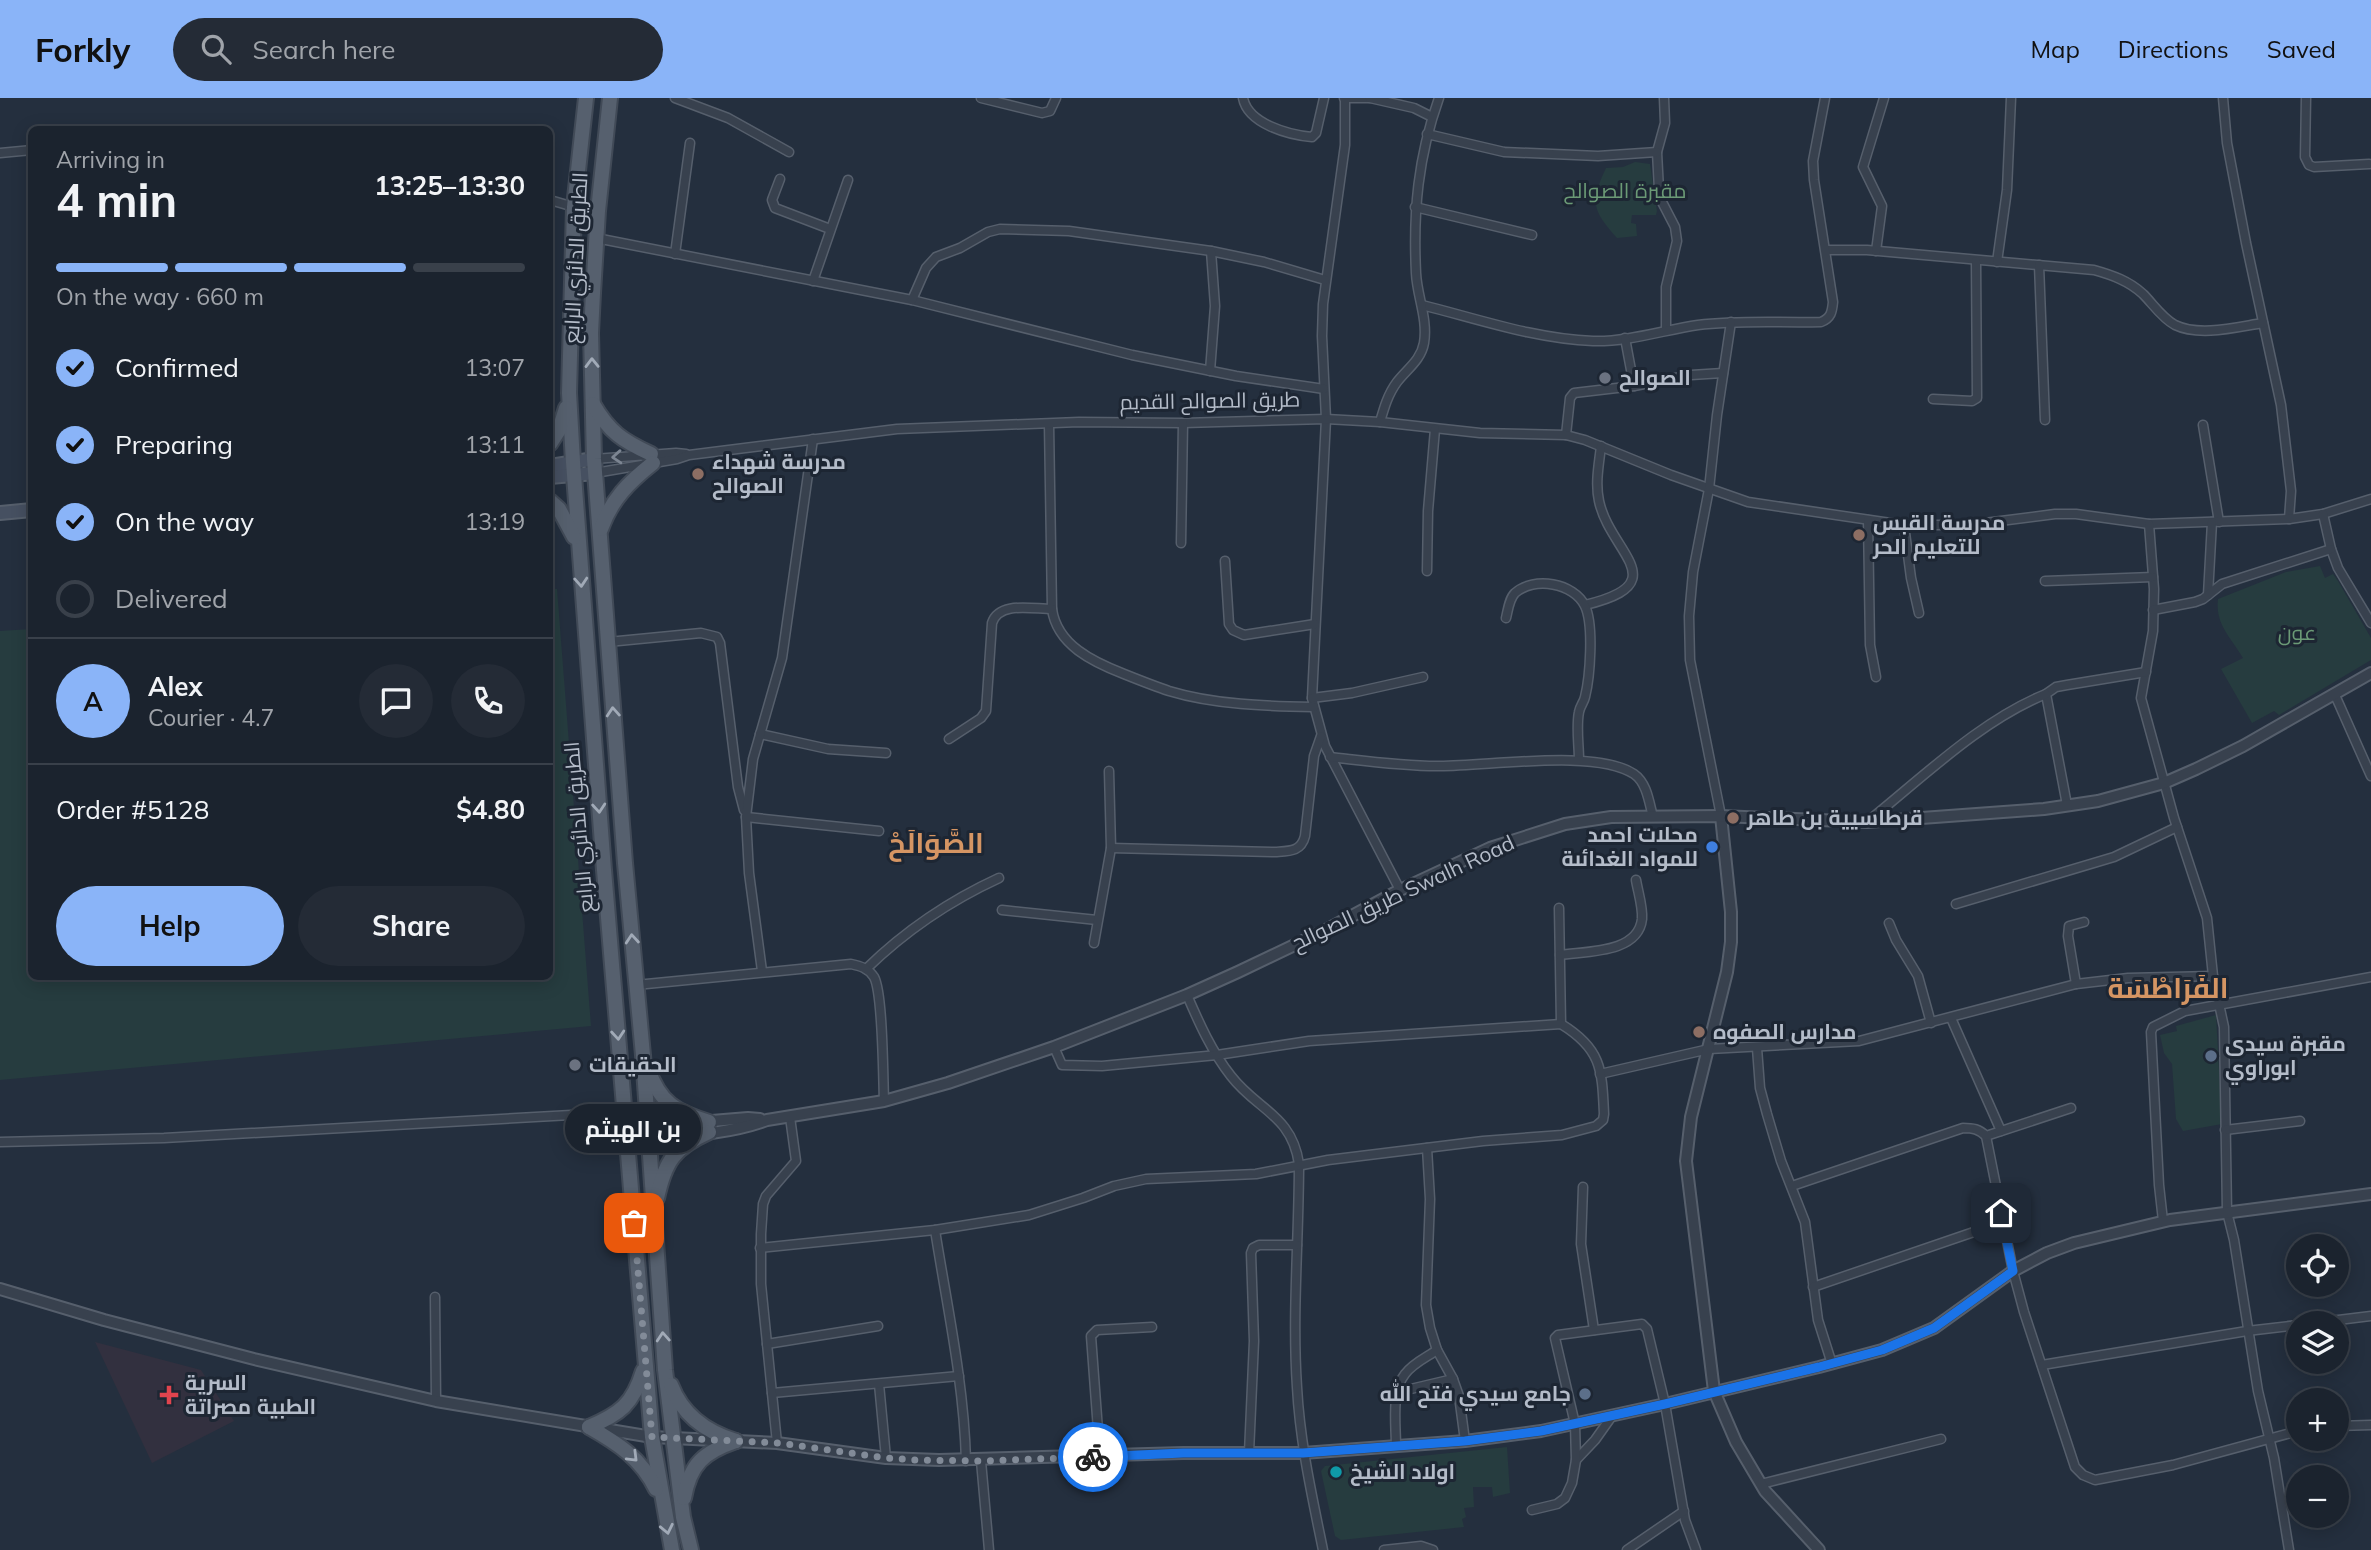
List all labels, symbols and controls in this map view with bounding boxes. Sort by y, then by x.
search box [173,18,663,81]
text: Forkly [35,29,131,70]
icon: search [197,30,235,68]
text: Search here [253,33,395,66]
text: Map [2030,34,2080,64]
text: Directions [2118,34,2229,64]
text: Saved [2267,34,2336,64]
text: Arriving in [56,145,165,174]
text: 13:25–13:30 [374,169,525,202]
text: 4 min [56,171,177,229]
street label: الطريق الدائري الرابع [558,172,596,345]
park label: مقبرة الصوالح [1563,177,1687,205]
text: On the way · 660 m [56,282,264,311]
icon: check [56,349,94,387]
text: Confirmed [115,351,239,384]
text: 13:07 [465,353,525,382]
one-way arrow [584,357,599,368]
place label: الصوالح [1619,364,1691,392]
marker: الصوالح [1597,370,1613,386]
street label: طريق الصوالح القديم [1119,385,1301,417]
icon: check [56,426,94,464]
text: Preparing [115,428,233,461]
text: 13:11 [465,430,525,459]
place label: مدرسة شهداء الصوالح [712,448,846,500]
one-way arrow [611,449,622,464]
marker: مدرسة شهداء الصوالح [690,466,706,482]
icon: check [56,503,94,541]
text: On the way [115,505,254,538]
text: 13:19 [465,507,525,536]
place label: مدرسة القبس للتعليم الحر [1872,509,2005,561]
marker: مدرسة القبس للتعليم الحر [1851,527,1867,543]
one-way arrow [573,576,588,587]
text: Delivered [115,582,228,615]
park label: عون [2278,619,2316,646]
button: chat [359,664,433,738]
button: phone [451,664,525,738]
text: Alex [148,670,203,703]
text: A [83,685,103,718]
text: Courier · 4.7 [148,703,274,732]
one-way arrow [606,707,621,718]
street label: الطريق الدائري الرابع [558,740,602,914]
text: Order #5128 [56,793,209,826]
text: $4.80 [456,793,525,826]
one-way arrow [591,803,606,814]
place label: قرطاسيية بن طاهر [1746,804,1923,830]
marker: قرطاسيية بن طاهر [1725,810,1741,826]
place label: محلات احمد للمواد الغدائىة [1561,821,1698,872]
district label: الصَّوَالَحْ [888,825,984,862]
street label: طريق الصوالح Swalh Road [1287,829,1519,957]
marker: محلات احمد للمواد الغدائىة [1704,839,1720,855]
button: Help [56,886,284,966]
button: Share [298,886,525,966]
one-way arrow [625,933,640,944]
district label: الفَرَاطْسَة [2108,970,2229,1005]
place label: مدارس الصفوه [1713,1018,1856,1045]
marker: مدارس الصفوه [1691,1024,1707,1040]
one-way arrow [611,1029,626,1041]
place label: مقبرة سيدى ابوراوي [2225,1030,2346,1085]
marker: مقبرة سيدى ابوراوي [2203,1048,2219,1064]
place label: الحقيقات [589,1051,677,1077]
marker: الحقيقات [567,1057,583,1073]
callout: بن الهيثم [566,1104,702,1153]
text: بن الهيثم [585,1114,681,1143]
pin [1971,1183,2031,1243]
pin [604,1193,664,1253]
icon: home [1982,1194,2020,1232]
icon: bag [615,1204,653,1242]
map controls [2286,1234,2349,1528]
button: locate [2286,1234,2349,1297]
button: layers [2286,1311,2349,1374]
one-way arrow [656,1331,671,1342]
place label: السرية الطبية مصراتة [185,1369,316,1419]
place label: جامع سيدي فتح الله [1380,1379,1571,1411]
marker: السرية الطبية مصراتة [159,1385,179,1405]
marker: جامع سيدي فتح الله [1577,1386,1593,1402]
button: + [2286,1388,2349,1451]
courier [1058,1422,1128,1492]
icon: bike [1074,1438,1112,1476]
one-way arrow [624,1448,637,1461]
place label: اولاد الشيخ [1350,1458,1455,1486]
marker: اولاد الشيخ [1328,1464,1344,1480]
button: − [2286,1465,2349,1528]
one-way arrow [659,1523,674,1535]

